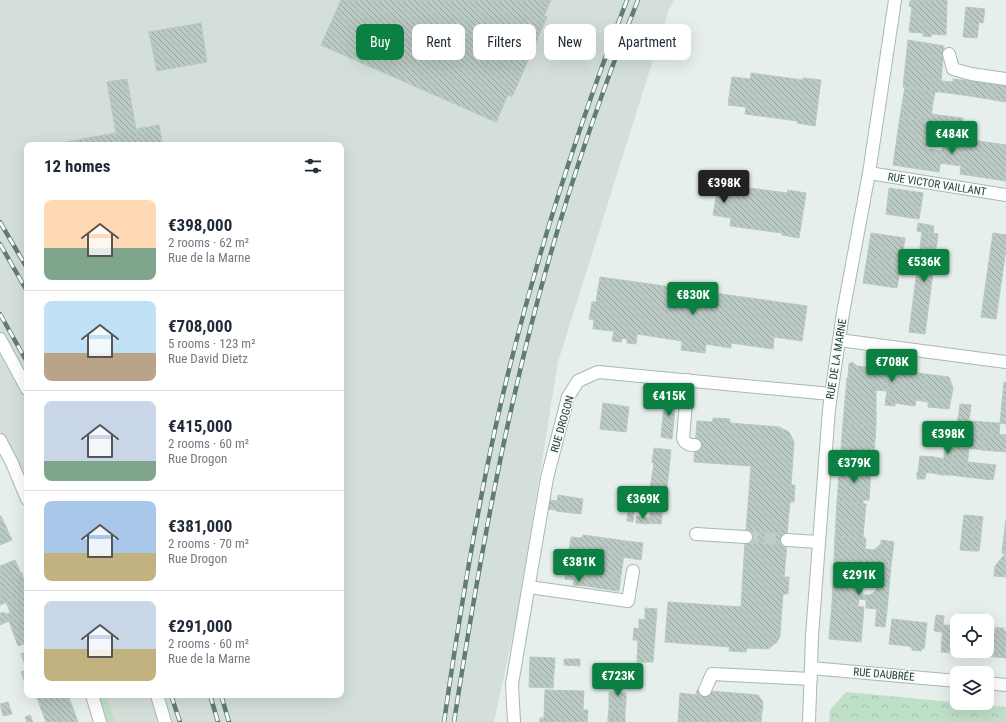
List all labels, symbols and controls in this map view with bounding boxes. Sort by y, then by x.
chip: Buy [356,24,404,60]
chip: Rent [412,24,465,60]
chip: Filters [473,24,536,60]
chip: New [544,24,596,60]
chip: Apartment [604,24,691,60]
pin: €484K [924,121,980,155]
text: €484K [935,126,969,141]
icon: filters [302,155,324,177]
text: 12 homes [44,156,110,176]
pin: €398K [696,170,752,204]
street label: RUE VICTOR VAILLANT [887,170,987,199]
text: €398K [707,175,741,190]
text: €398,000 [168,215,232,235]
icon: home [76,216,124,264]
text: 2 rooms · 62 m² [168,235,249,250]
pin: €536K [896,249,952,283]
text: Rue de la Marne [168,250,250,265]
text: €536K [907,254,941,269]
pin: €830K [665,282,721,316]
text: €830K [676,287,710,302]
text: €708,000 [168,316,232,336]
icon: home [76,317,124,365]
street label: RUE DE LA MARNE [824,317,849,400]
text: 5 rooms · 123 m² [168,336,255,351]
pin: €708K [864,349,920,383]
text: Rue David Dietz [168,351,248,366]
text: €708K [875,354,909,369]
pin: €415K [641,383,697,417]
text: €415K [652,388,686,403]
street label: RUE DROGON [548,394,577,454]
text: €415,000 [168,416,232,436]
icon: home [76,417,124,465]
pin: €398K [920,421,976,455]
text: €398K [931,426,965,441]
text: 2 rooms · 60 m² [168,436,249,451]
pin: €379K [826,450,882,484]
text: Rue Drogon [168,451,227,466]
text: €379K [837,455,871,470]
pin: €369K [615,486,671,520]
text: €369K [626,491,660,506]
text: €381,000 [168,516,232,536]
icon: home [76,517,124,565]
text: 2 rooms · 70 m² [168,536,249,551]
pin: €381K [551,549,607,583]
text: Rue Drogon [168,551,227,566]
text: €381K [562,554,596,569]
pin: €291K [831,562,887,596]
text: €291K [842,567,876,582]
map controls [950,614,994,710]
button: locate [950,614,994,658]
text: €291,000 [168,616,232,636]
icon: home [76,617,124,665]
text: 2 rooms · 60 m² [168,636,249,651]
text: Rue de la Marne [168,651,250,666]
pin: €723K [590,663,646,697]
street label: RUE DAUBRÉE [853,665,916,684]
button: layers [950,666,994,710]
text: €723K [601,668,635,683]

